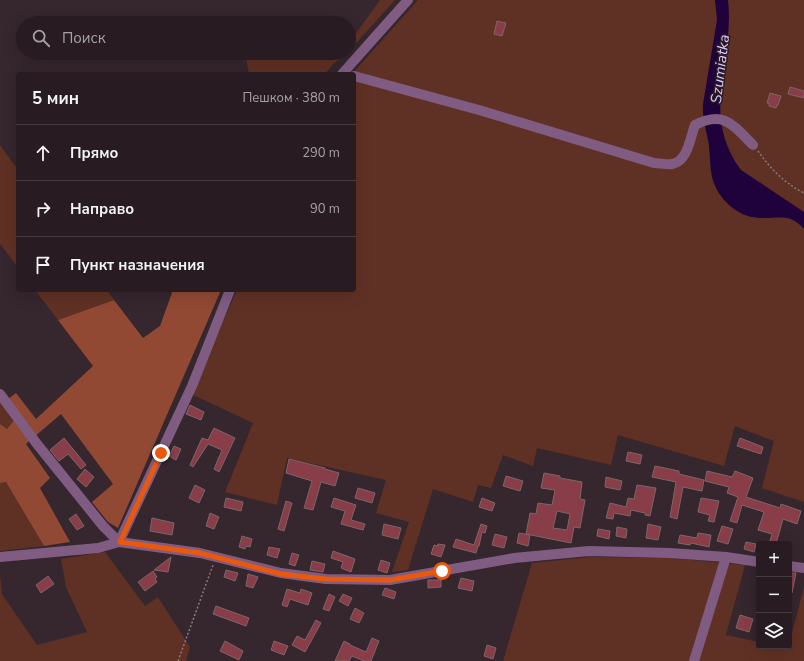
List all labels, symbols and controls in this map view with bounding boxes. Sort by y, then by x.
search box [16,16,356,60]
icon: search [30,27,52,49]
text: Поиск [62,28,106,48]
water label: Szumiatka [706,33,734,105]
text: 5 мин [32,87,79,110]
text: Пешком · 380 m [242,89,340,107]
icon: ahead [32,142,54,164]
text: Прямо [70,143,118,163]
text: 290 m [302,144,340,162]
icon: right [32,198,54,220]
text: Направо [70,199,134,219]
text: 90 m [310,200,340,218]
icon: arrive [32,254,54,276]
text: Пункт назначения [70,255,205,275]
route end [152,444,170,462]
map controls [756,541,792,649]
button: + [756,541,792,577]
route start [433,562,451,580]
button: − [756,577,792,613]
button: layers [756,613,792,649]

